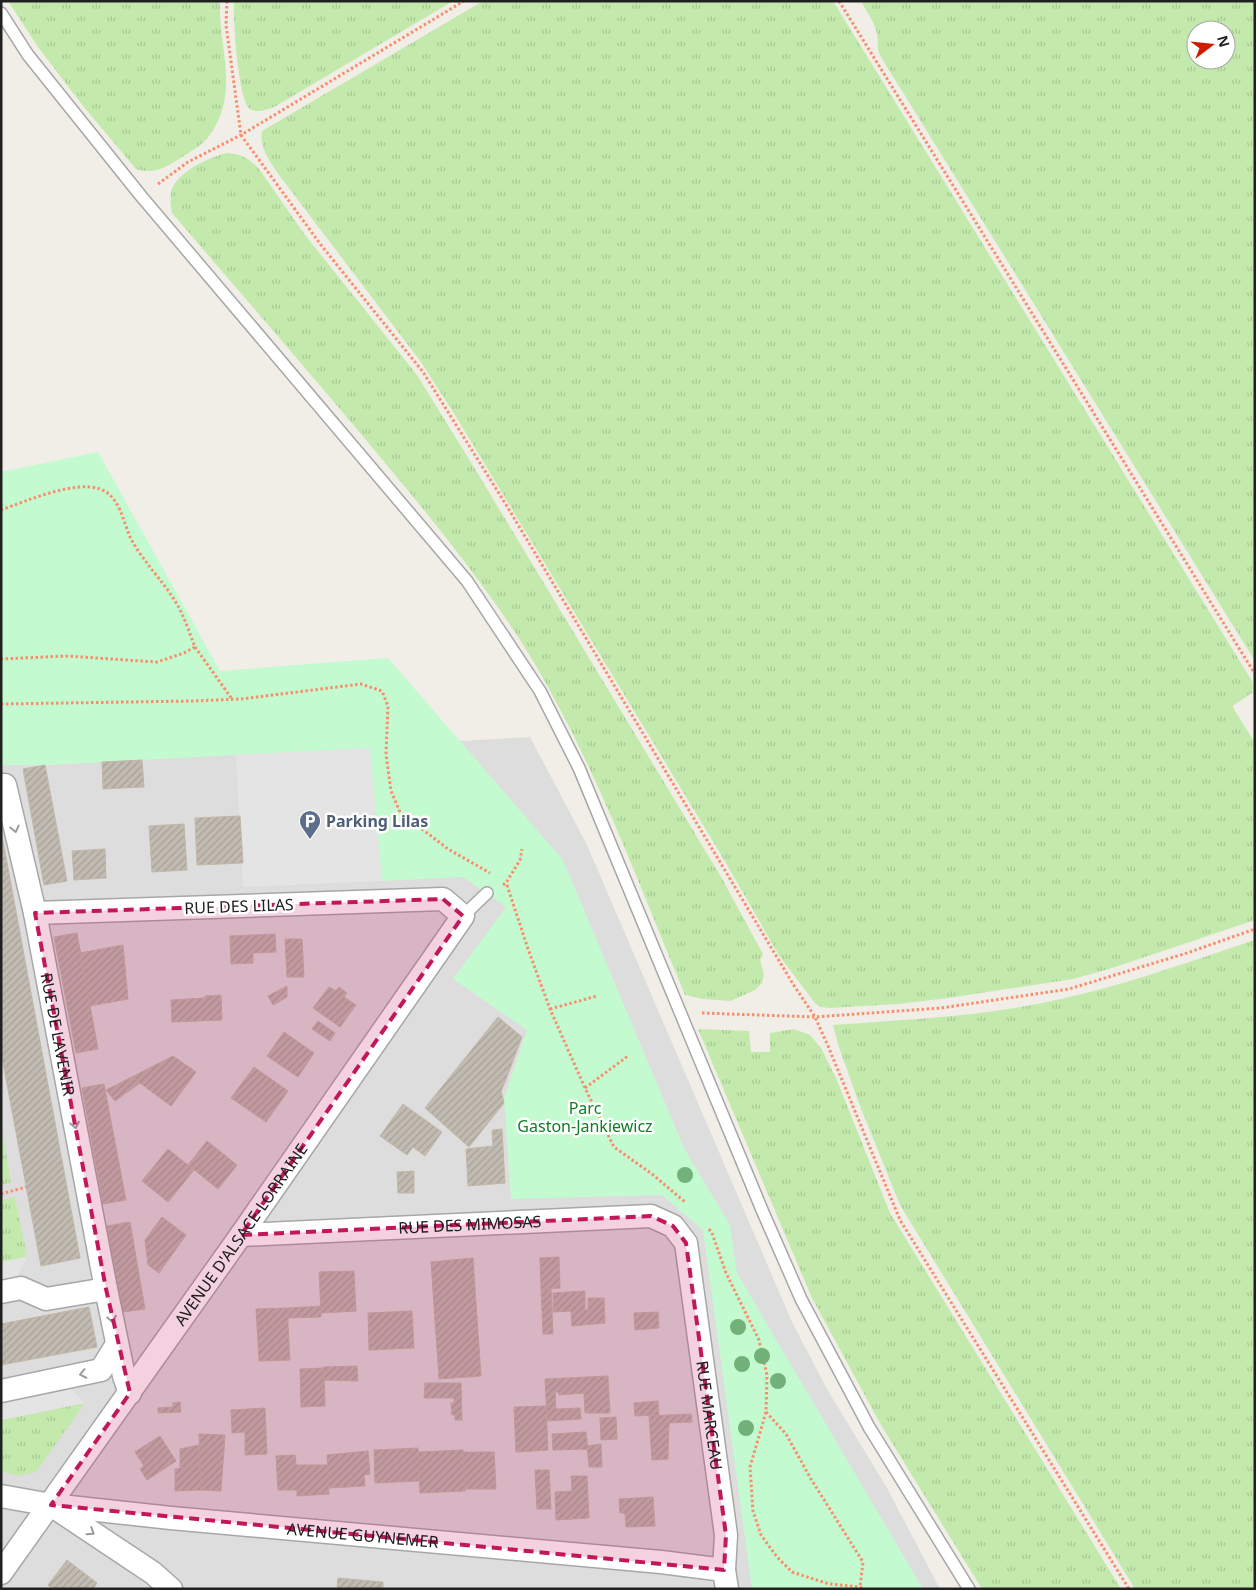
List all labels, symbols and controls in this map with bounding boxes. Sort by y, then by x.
north arrow [1186,20,1236,70]
text: N [1213,33,1235,49]
parking icon: Parking Lilas [298,809,322,840]
place label: Parking Lilas [326,810,428,832]
one-way arrow [9,824,20,833]
street label: RUE DES LILAS [184,893,294,919]
street label: RUE DE L'AVENIR [36,971,80,1098]
park label: Parc Gaston-Jankiewicz [517,1097,653,1137]
one-way arrow [69,1121,79,1130]
street label: AVENUE D'ALSACE-LORRAINE [169,1139,313,1330]
street label: RUE DES MIMOSAS [398,1210,542,1239]
one-way arrow [106,1315,117,1324]
street label: RUE MARCEAU [691,1359,728,1472]
one-way arrow [79,1368,88,1379]
street label: AVENUE GUYNEMER [286,1517,439,1553]
one-way arrow [86,1526,95,1536]

